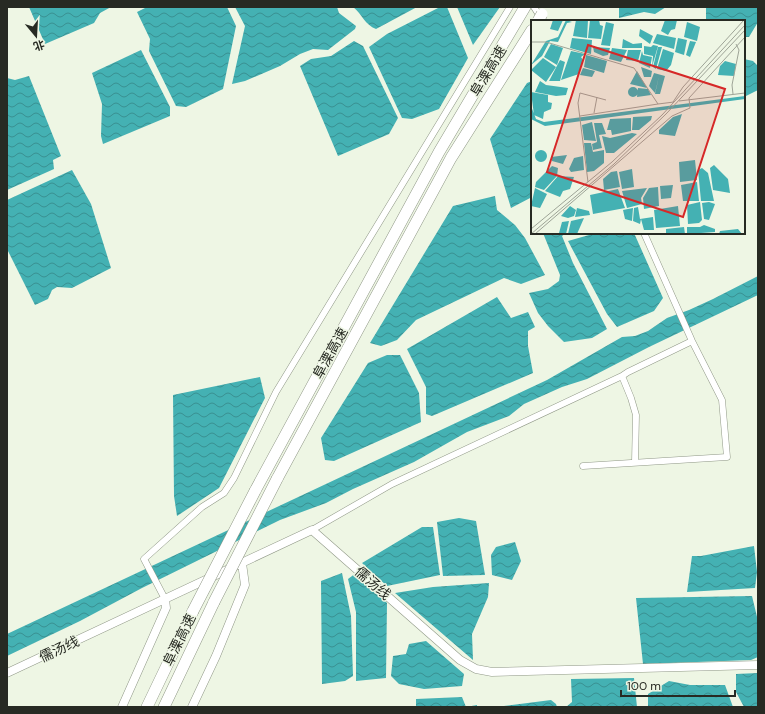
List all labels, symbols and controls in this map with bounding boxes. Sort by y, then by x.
north arrow [16,16,56,56]
inset map [531,20,745,234]
text: 北 [32,37,46,54]
street label: 阜溧高速 [466,42,510,100]
street label: 阜溧高速 [309,324,351,382]
street label: 儒汤线 [351,562,395,604]
street label: 阜溧高速 [159,611,199,669]
street label: 儒汤线 [36,632,82,666]
scale bar [621,672,735,698]
text: 100 m [627,678,661,694]

